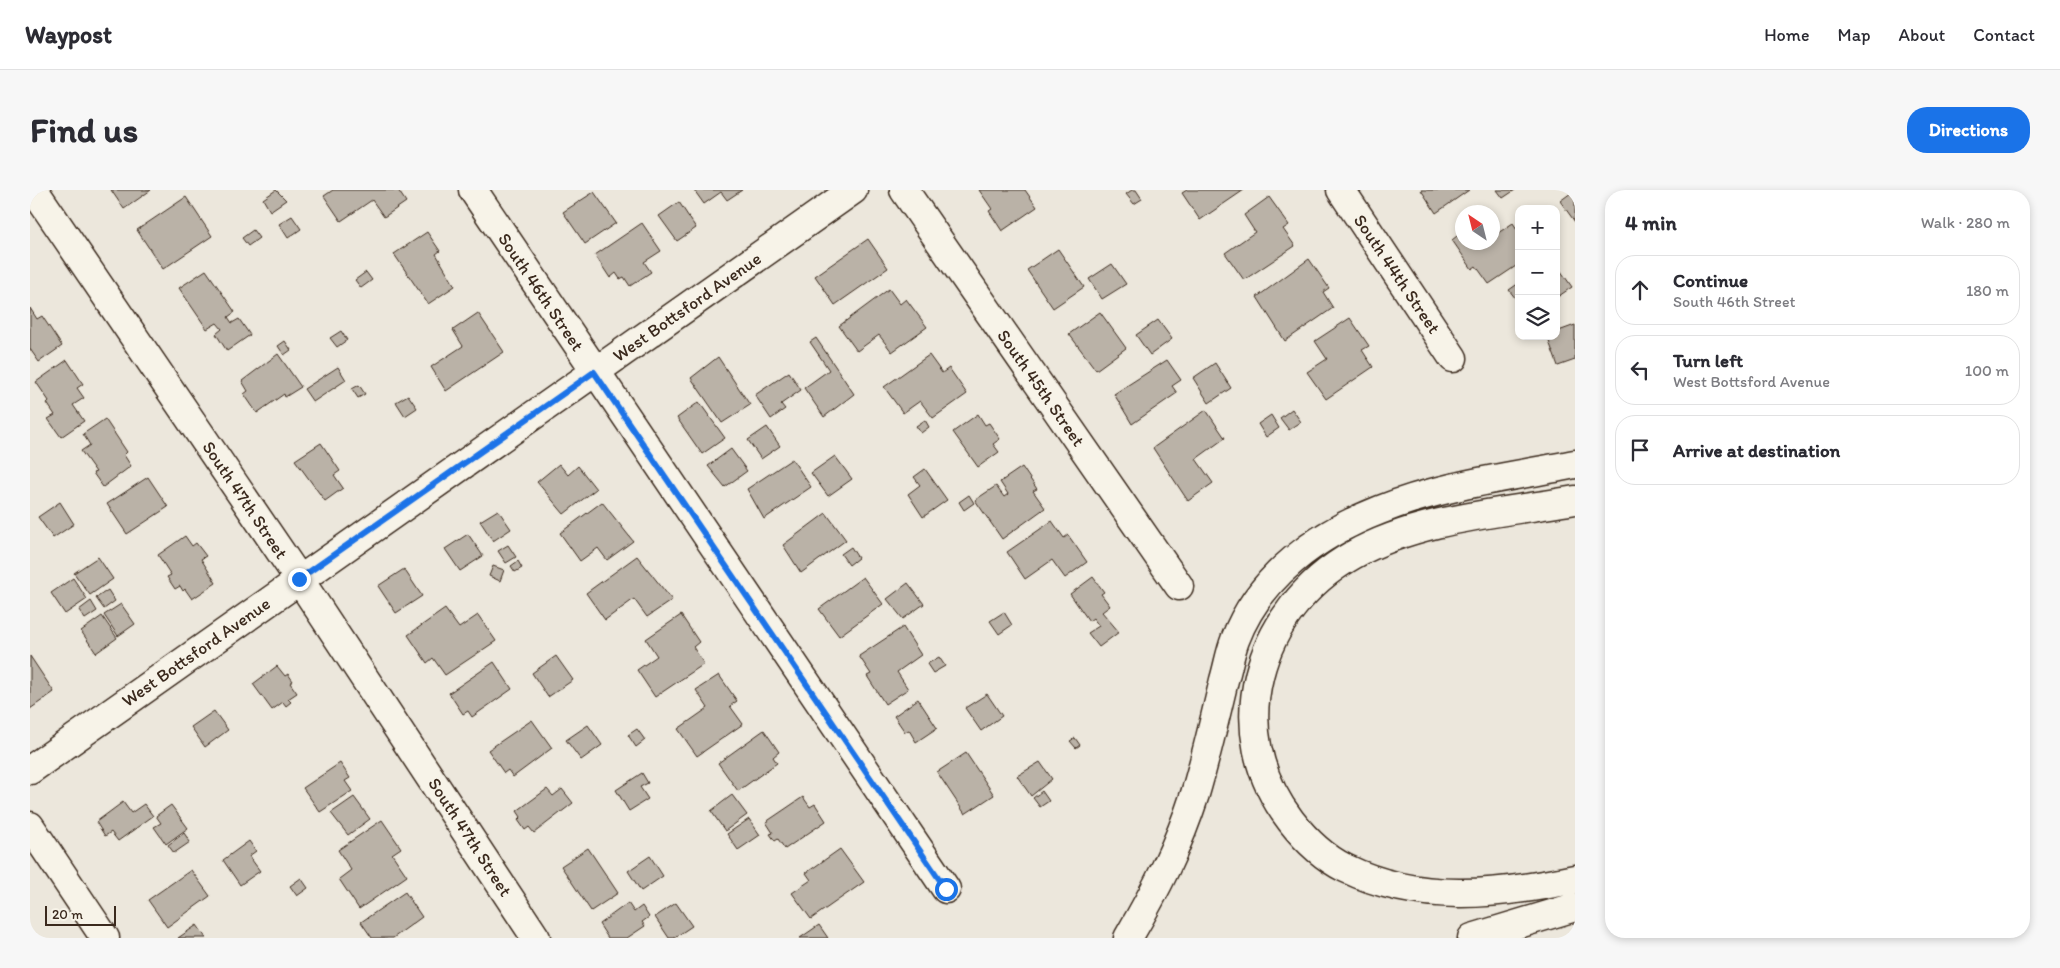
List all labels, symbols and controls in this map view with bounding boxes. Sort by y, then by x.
text: Waypost [25,20,112,49]
text: Home [1764,24,1810,46]
text: Map [1838,24,1871,46]
text: About [1899,24,1945,46]
text: Contact [1973,24,2035,46]
button: Directions [1907,107,2030,153]
text: Find us [30,109,138,151]
north arrow [1455,205,1500,250]
map controls [1515,205,1560,340]
button: + [1515,205,1560,250]
street label: South 44th Street [1349,210,1445,338]
text: 4 min [1625,210,1677,235]
text: Walk · 280 m [1921,213,2010,232]
street label: South 46th Street [493,229,589,356]
street label: West Bottsford Avenue [608,247,766,367]
button: − [1515,250,1560,295]
text: Continue [1673,269,1748,292]
icon: ahead [1626,276,1654,304]
text: 180 m [1966,281,2009,300]
text: South 46th Street [1673,292,1796,311]
button: layers [1515,295,1560,340]
street label: South 45th Street [992,325,1090,451]
text: Turn left [1673,349,1743,372]
icon: left [1626,356,1654,384]
text: 100 m [1965,361,2009,380]
text: West Bottsford Avenue [1673,372,1830,391]
icon: arrive [1626,436,1654,464]
street label: South 47th Street [197,437,293,563]
text: Arrive at destination [1673,439,1840,462]
route end [288,568,311,591]
street label: West Bottsford Avenue [117,592,275,712]
street label: South 47th Street [423,773,517,901]
route start [935,878,958,901]
scale bar [45,903,116,926]
text: 20 m [52,906,83,923]

